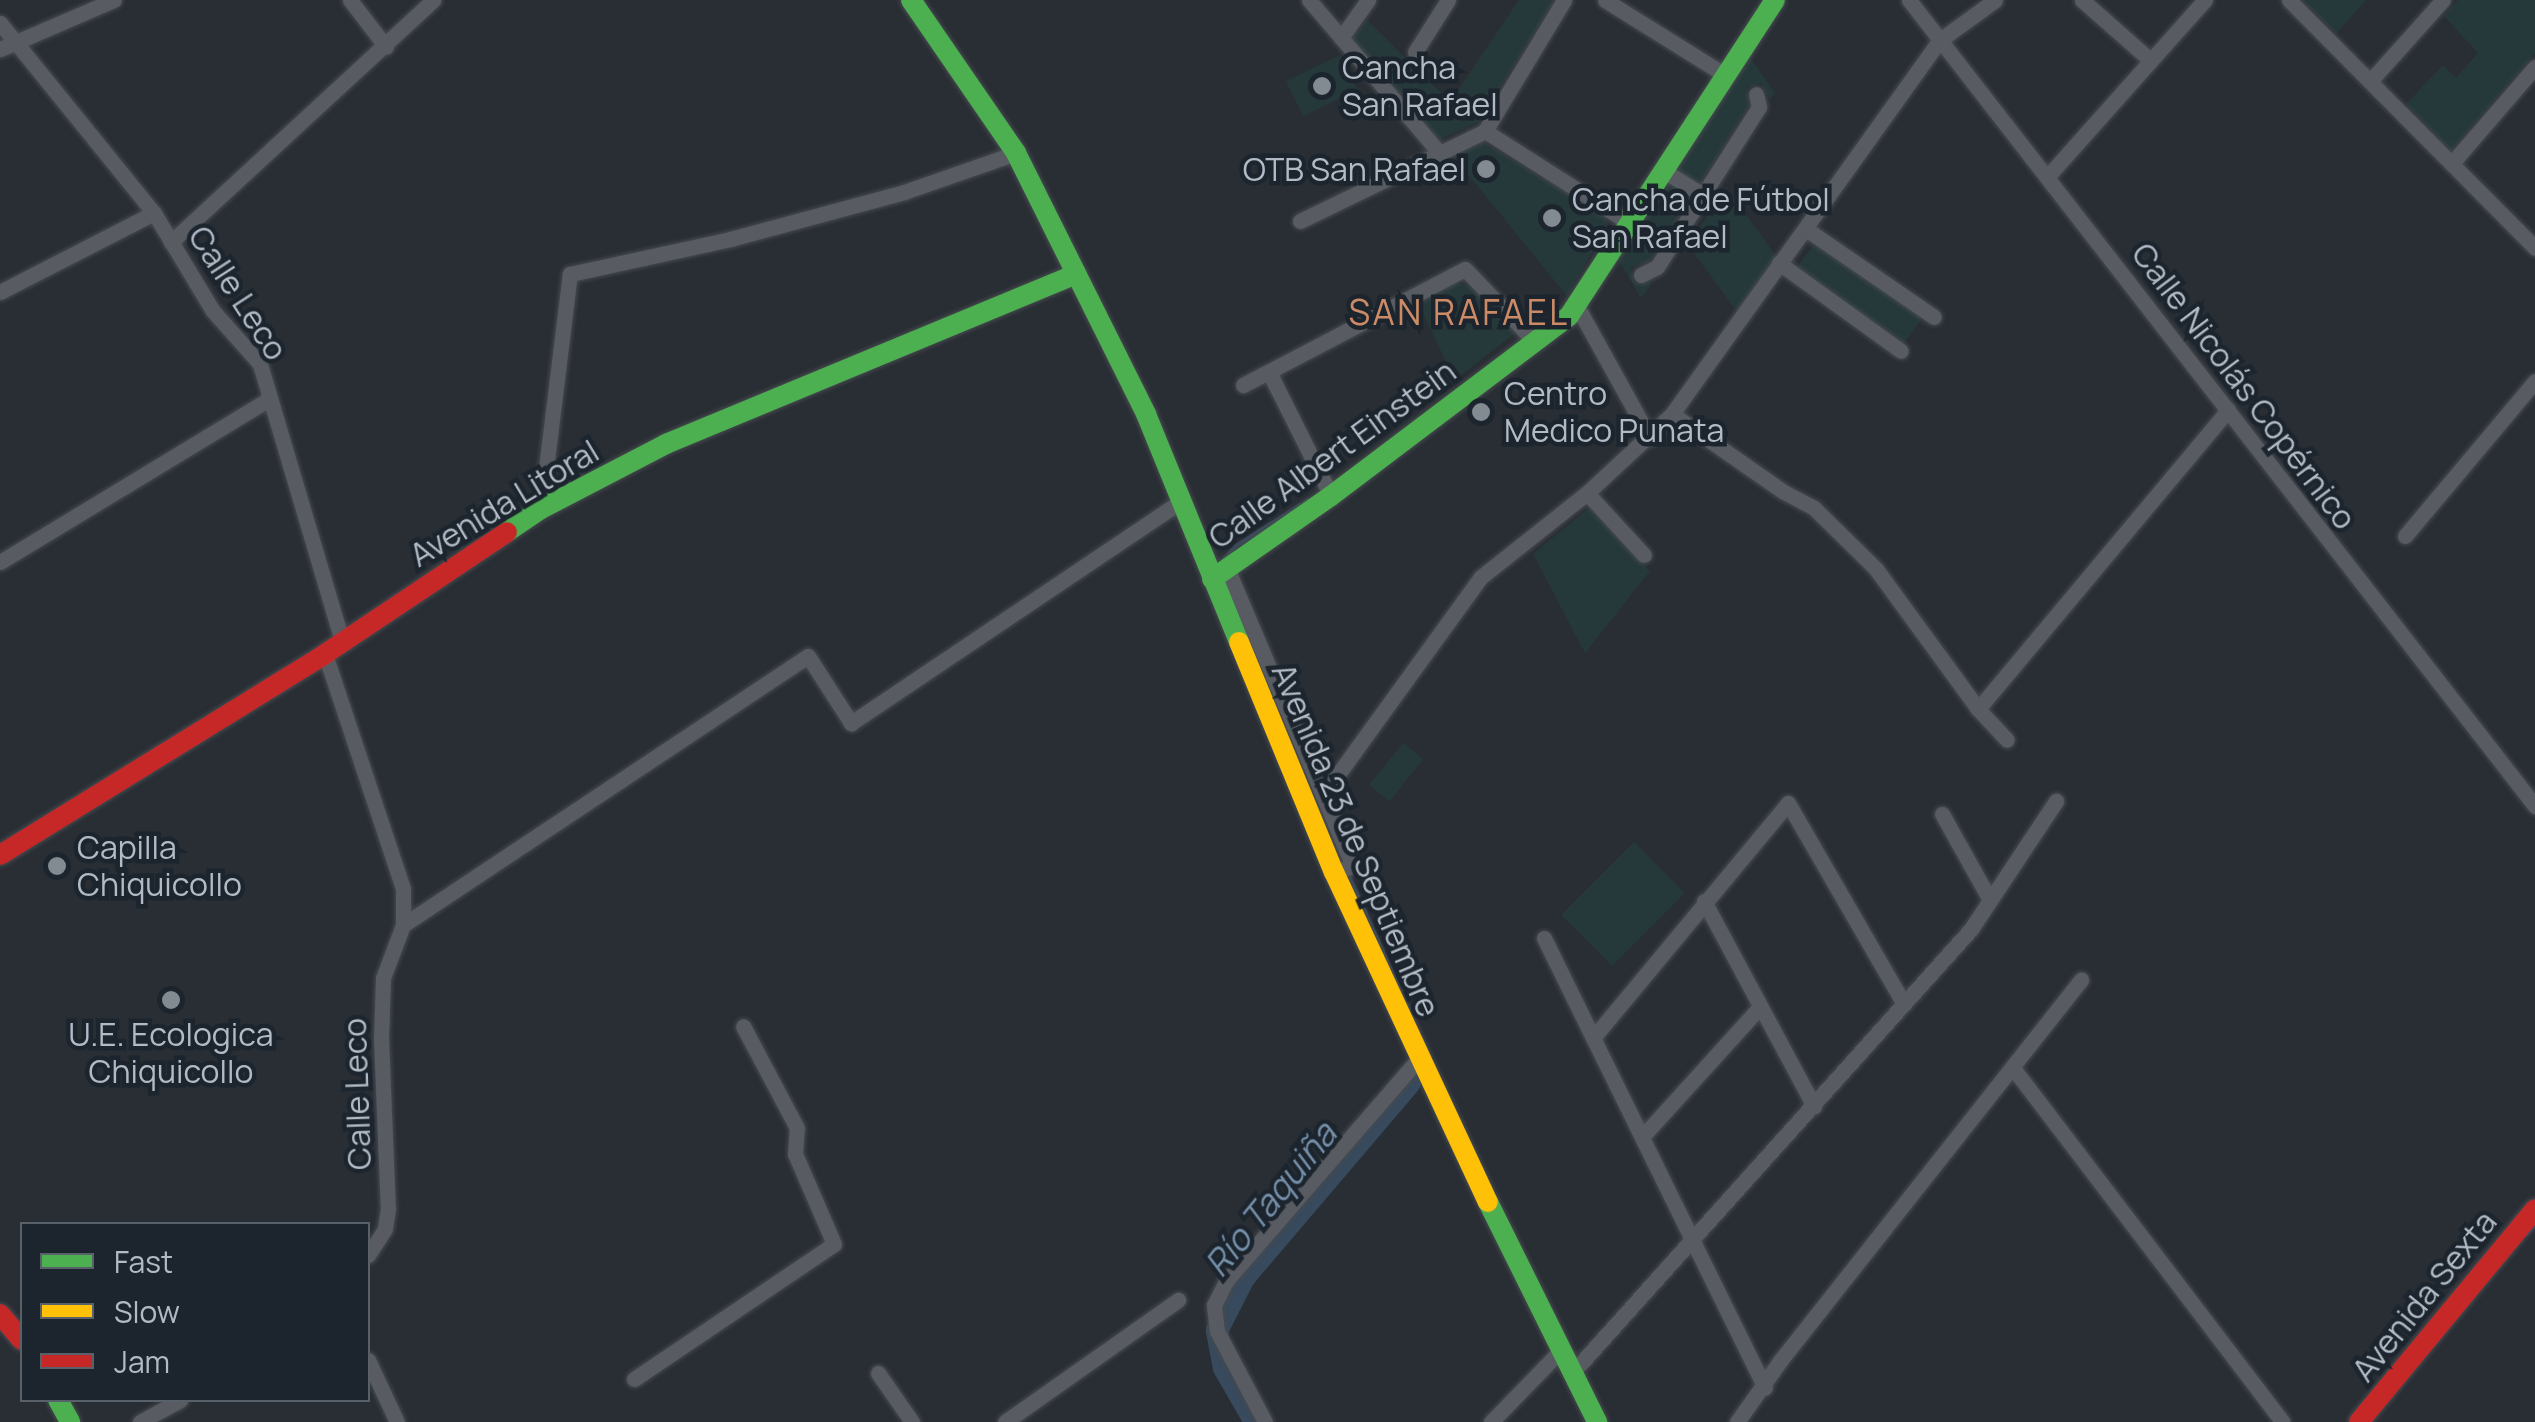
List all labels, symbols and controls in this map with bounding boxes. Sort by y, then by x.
place label: Cancha San Rafael [1342,49,1498,124]
marker: Cancha San Rafael [1311,75,1333,97]
place label: OTB San Rafael [1243,150,1466,188]
marker: OTB San Rafael [1475,158,1497,180]
place label: Cancha de Fútbol San Rafael [1572,181,1830,256]
marker: Cancha de Fútbol San Rafael [1541,207,1563,229]
street label: Calle Leco [181,219,295,367]
street label: Calle Nicolás Copérnico [2124,235,2364,537]
district label: SAN RAFAEL [1348,291,1570,333]
street label: Calle Albert Einstein [1201,352,1463,556]
place label: Centro Medico Punata [1504,375,1724,450]
marker: Centro Medico Punata [1468,399,1494,425]
street label: Avenida Litoral [403,432,605,574]
street label: Avenida 23 de Septiembre [1264,657,1448,1023]
place label: Capilla Chiquicollo [77,829,242,904]
marker: Capilla Chiquicollo [46,855,68,877]
marker: U.E. Ecologica Chiquicollo [160,989,182,1011]
place label: U.E. Ecologica Chiquicollo [68,1016,274,1091]
street label: Calle Leco [335,1017,379,1171]
water label: Río Taquiña [1195,1114,1345,1284]
street label: Avenida Sexta [2344,1203,2504,1389]
legend [20,1222,370,1402]
text: Fast [114,1241,173,1282]
text: Slow [114,1291,180,1332]
text: Jam [114,1341,170,1382]

